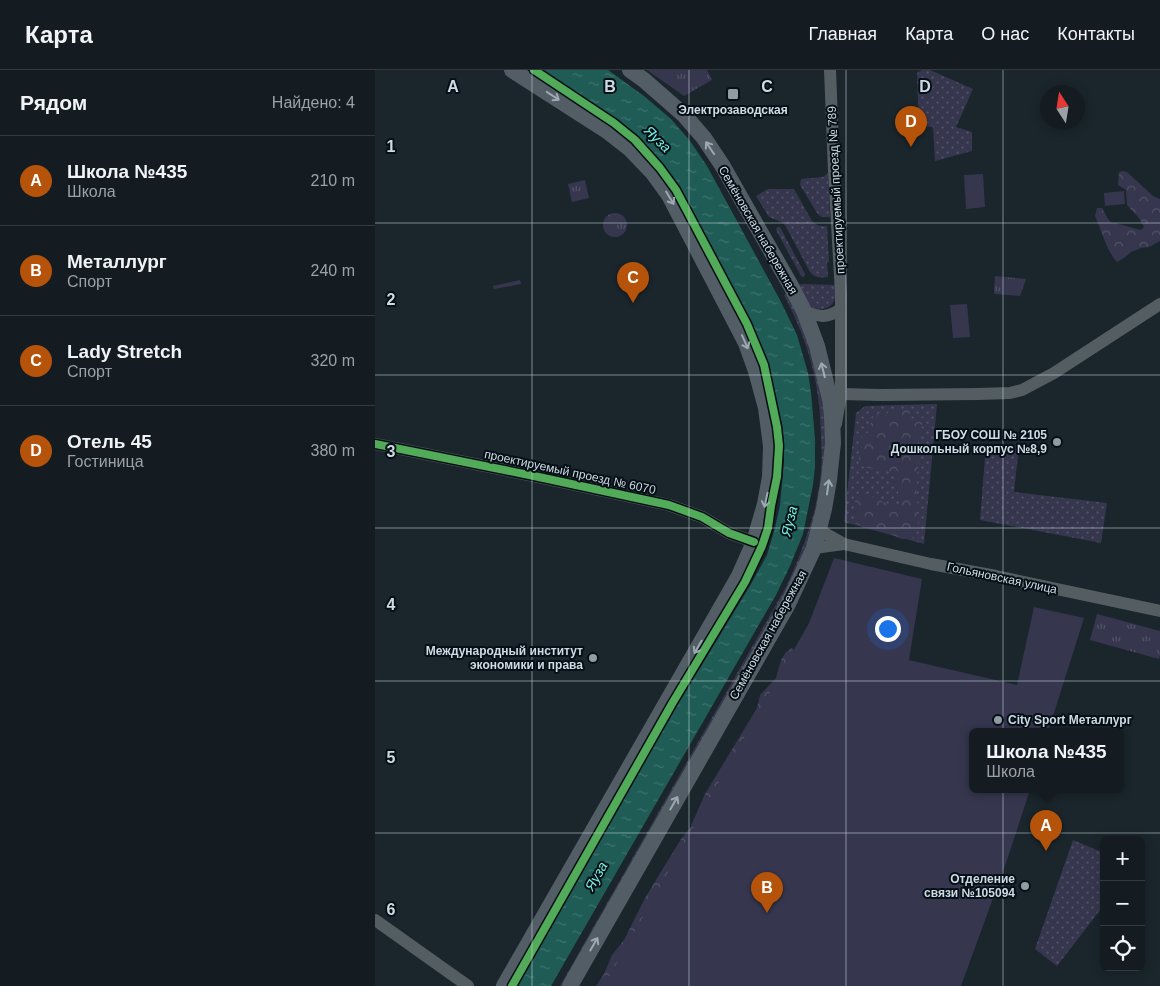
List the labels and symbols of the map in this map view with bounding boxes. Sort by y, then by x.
text: A [447,78,459,95]
text: B [604,78,616,95]
text: C [761,78,773,95]
text: D [919,78,931,95]
north arrow [1040,85,1085,130]
marker: Электрозаводская [726,87,740,101]
one-way arrow [545,92,559,102]
place label: Электрозаводская [678,103,788,117]
street label: проектируемый проезд № 789 [825,105,847,274]
pin: D [895,106,927,147]
water label: Яуза [641,122,675,156]
text: 1 [387,138,396,155]
one-way arrow [705,141,715,155]
street label: Семёновская набережная [716,163,800,297]
one-way arrow [665,190,675,205]
pin: C [617,262,649,303]
text: 2 [387,291,396,308]
one-way arrow [740,334,750,349]
one-way arrow [818,362,827,378]
place label: ГБОУ СОШ № 2105 Дошкольный корпус №8,9 [891,428,1047,456]
marker: ГБОУ СОШ № 2105 Дошкольный корпус №8,9 [1051,436,1063,448]
text: 3 [387,443,396,460]
street label: проектируемый проезд № 6070 [483,447,657,497]
one-way arrow [823,479,833,495]
one-way arrow [760,492,770,508]
water label: Яуза [777,504,801,539]
street label: Гольяновская улица [946,559,1059,597]
street label: Семёновская набережная [727,568,809,702]
text: 4 [387,596,396,613]
your location [875,616,901,642]
one-way arrow [693,639,703,654]
place label: Международный институт экономики и права [426,644,583,672]
marker: Международный институт экономики и права [587,652,599,664]
place label: City Sport Металлург [1008,713,1132,727]
marker: City Sport Металлург [992,714,1004,726]
text: 5 [387,749,396,766]
one-way arrow [670,796,680,810]
pin: A [1030,810,1062,851]
water label: Яуза [581,859,611,894]
pin: B [751,872,783,913]
place label: Отделение связи №105094 [924,872,1015,900]
marker: Отделение связи №105094 [1019,880,1031,892]
text: 6 [387,901,396,918]
one-way arrow [589,936,599,951]

